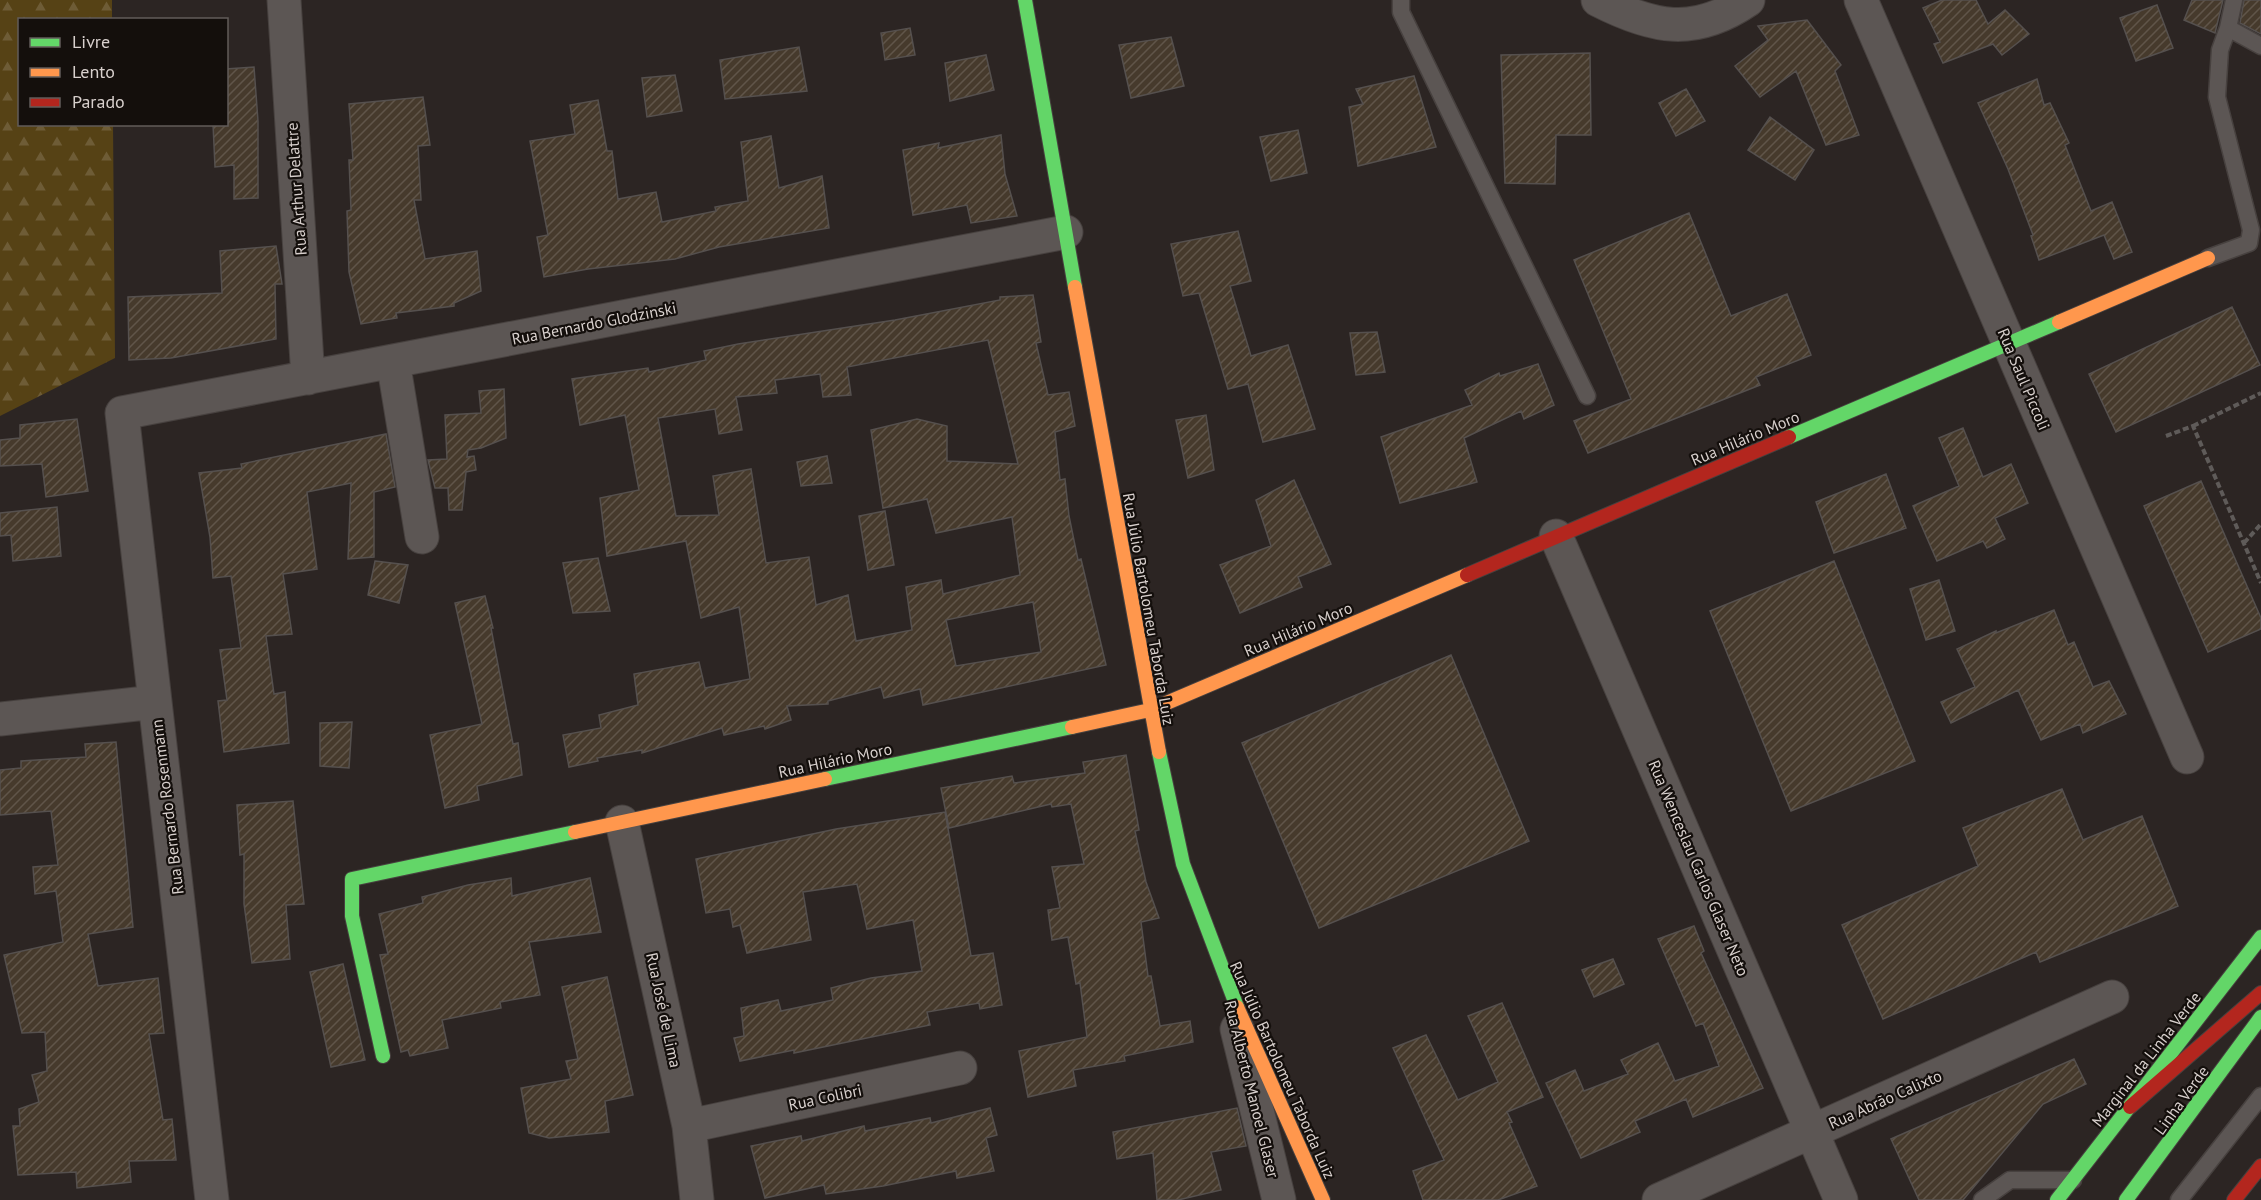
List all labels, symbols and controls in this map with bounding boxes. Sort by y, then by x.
legend [18,18,228,126]
text: Livre [72,30,110,53]
text: Lento [72,60,115,83]
text: Parado [72,90,125,113]
street label: Rua Arthur Delattre [281,122,311,256]
street label: Rua Bernardo Glodzinski [510,297,678,349]
street label: Rua Saul Piccoli [1994,325,2054,433]
street label: Rua Hilário Moro [1688,406,1802,470]
street label: Rua Júlio Bartolomeu Taborda Luiz [1119,491,1179,727]
street label: Rua Hilário Moro [1241,597,1355,661]
street label: Rua Bernardo Rosenmann [146,718,188,896]
street label: Rua Hilário Moro [776,738,894,782]
street label: Rua Wenceslau Carlos Glaser Neto [1644,757,1754,979]
street label: Rua José de Lima [642,951,686,1069]
street label: Rua Júlio Bartolomeu Taborda Luiz [1226,958,1340,1182]
street label: Marginal da Linha Verde [2087,988,2205,1130]
street label: Rua Alberto Manoel Glaser [1220,998,1284,1180]
street label: Linha Verde [2150,1062,2212,1138]
street label: Rua Abrão Calixto [1825,1065,1945,1133]
street label: Rua Colibri [786,1079,864,1115]

